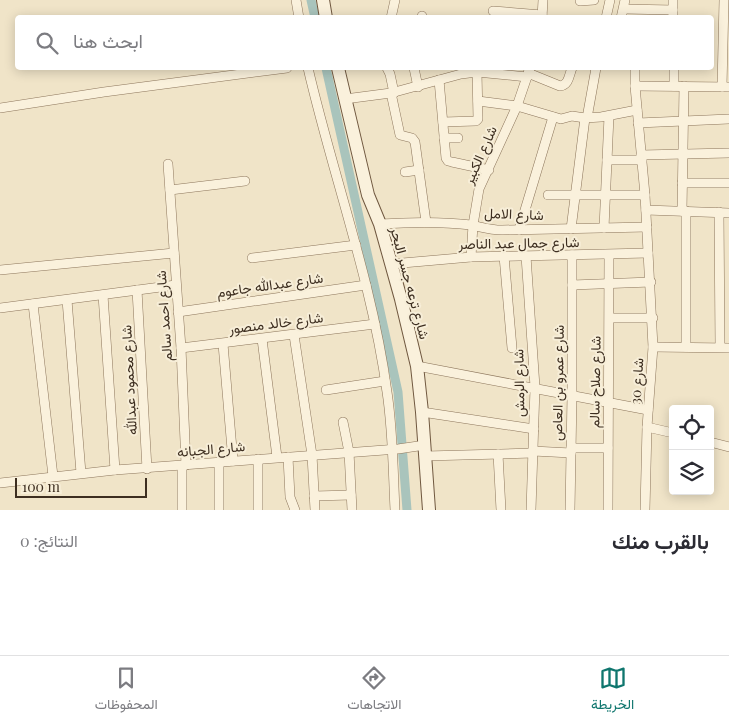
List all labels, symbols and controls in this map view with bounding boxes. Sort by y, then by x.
search box [15,15,714,70]
text: ابحث هنا [73,27,143,53]
icon: search [33,29,61,57]
street label: شارع الكبير [458,123,503,189]
street label: شارع الامل [484,203,544,226]
street label: شارع ترعه جسر البحر [384,224,435,342]
street label: شارع جمال عبد الناصر [457,232,580,255]
street label: شارع عبدالله جاعوم [216,268,325,303]
street label: شارع احمد سالم [151,270,178,362]
street label: شارع خالد منصور [227,307,324,340]
street label: شارع محمود عبدالله [116,324,143,436]
street label: شارع عمرو بن العاص [547,325,570,441]
street label: شارع صلاح سالم [584,336,607,428]
street label: شارع الرمش [508,349,531,417]
street label: شارع 30 [625,357,650,405]
map controls [669,405,714,495]
button: locate [669,405,714,450]
street label: شارع الجبانه [176,436,246,463]
button: layers [669,450,714,495]
scale bar [15,475,148,498]
text: 100 m [22,477,60,496]
text: بالقرب منك [612,526,709,554]
text: النتائج: 0 [20,530,78,551]
tab: المحفوظات [95,664,158,717]
tab: الاتجاهات [347,664,402,717]
tab: الخريطة [591,664,634,717]

